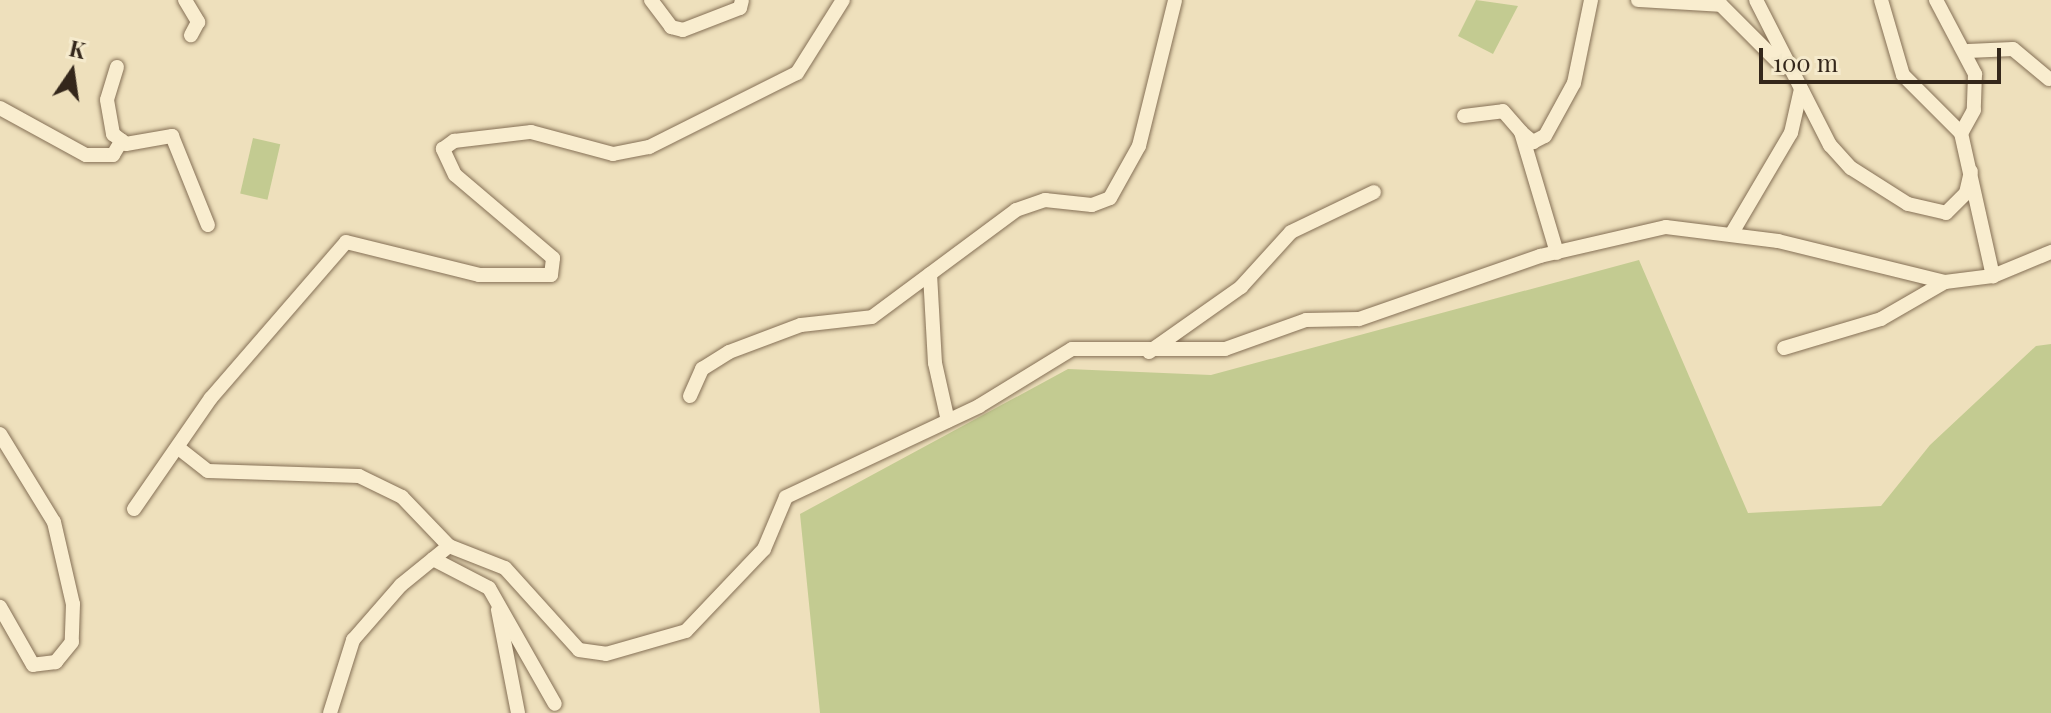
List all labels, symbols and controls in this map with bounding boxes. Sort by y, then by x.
north arrow [32,32,112,112]
text: K [66,32,88,65]
scale bar [1763,32,2005,82]
text: 100 m [1773,46,1838,78]

